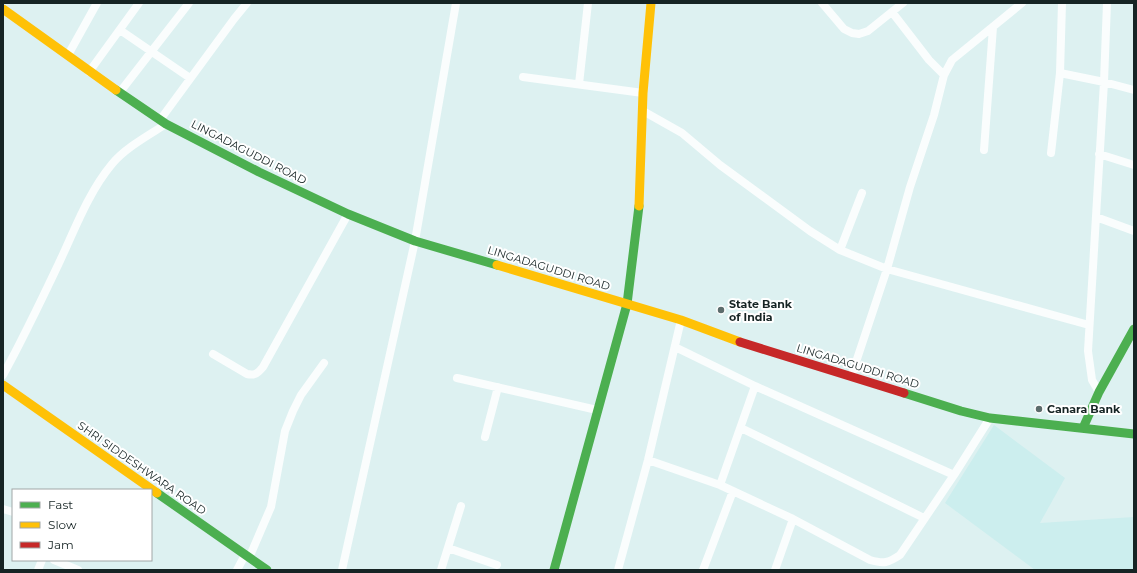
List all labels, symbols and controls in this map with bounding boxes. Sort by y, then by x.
street label: LINGADAGUDDI ROAD [189,117,309,187]
street label: LINGADAGUDDI ROAD [486,243,612,293]
place label: State Bank of India [729,297,793,324]
marker: State Bank of India [716,305,726,315]
street label: LINGADAGUDDI ROAD [795,341,921,391]
place label: Canara Bank [1047,402,1121,416]
marker: Canara Bank [1034,404,1044,414]
street label: SHRI SIDDESHWARA ROAD [75,418,209,518]
legend [12,489,152,561]
text: Fast [48,497,73,512]
text: Slow [48,517,77,532]
text: Jam [47,537,74,552]

